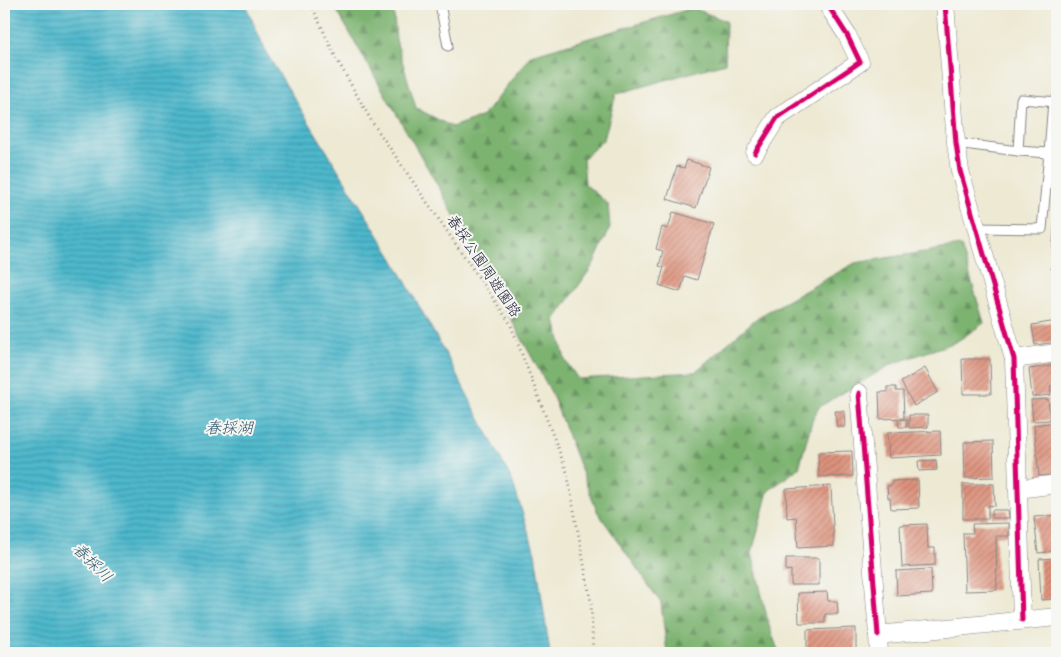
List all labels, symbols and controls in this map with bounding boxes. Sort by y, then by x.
street label: 春採公園周遊園路 [441,212,524,322]
water label: 春採湖 [205,419,255,440]
water label: 春採川 [67,539,116,588]

